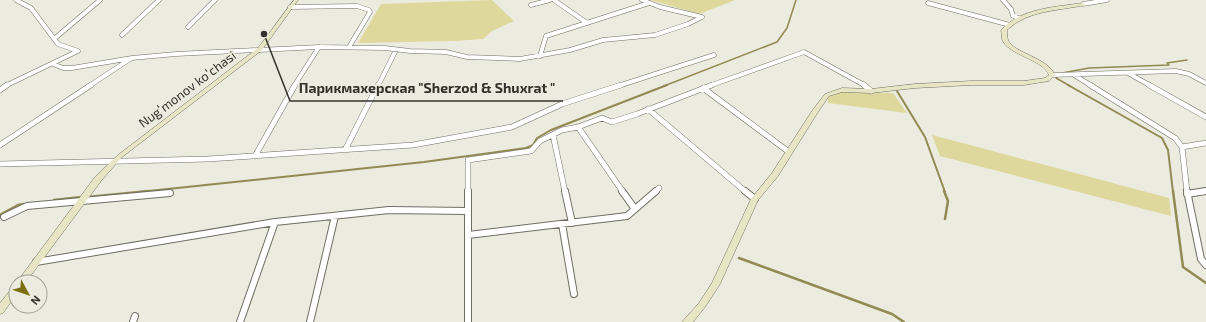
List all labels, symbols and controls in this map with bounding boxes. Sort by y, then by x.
street label: Nugʻmonov koʻchasi [135,47,239,131]
callout: Парикмахерская "Sherzod & Shuxrat " [290,75,563,101]
text: Парикмахерская "Sherzod & Shuxrat " [299,79,555,96]
north arrow [8,274,48,314]
text: N [28,294,44,308]

